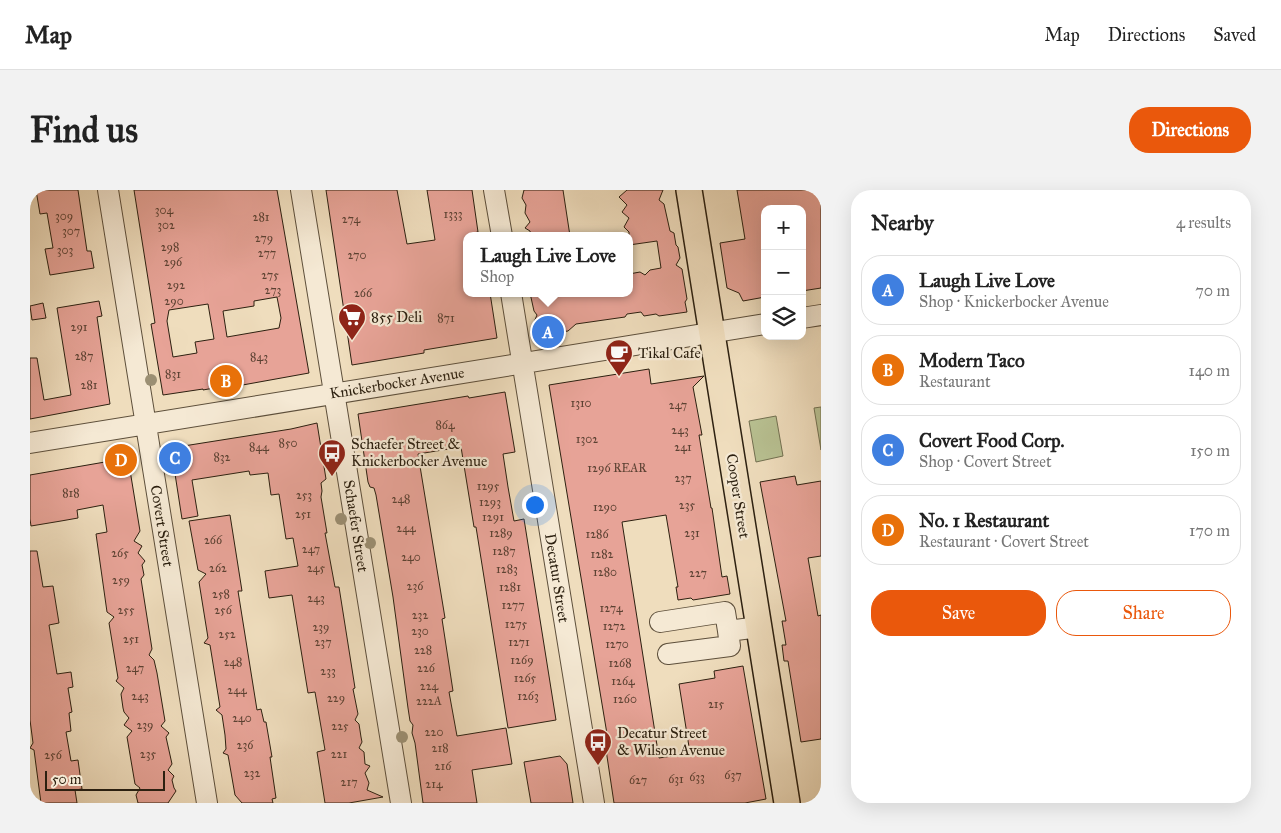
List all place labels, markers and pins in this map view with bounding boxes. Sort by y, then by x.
supermarket icon: 855 Deli [337,302,367,341]
place label: 855 Deli [371,308,422,326]
pin: A [532,313,564,351]
cafe icon: Tikal Cafe [604,338,634,377]
place label: Tikal Cafe [638,344,701,362]
pin: B [210,362,242,400]
place label: Schaefer Street & Knickerbocker Avenue [351,435,487,470]
bus stop icon: Schaefer Street & Knickerbocker Avenue [317,438,347,477]
pin: C [159,439,191,477]
pin: D [105,441,137,479]
place label: Decatur Street & Wilson Avenue [617,724,725,759]
bus stop icon: Decatur Street & Wilson Avenue [583,727,613,766]

